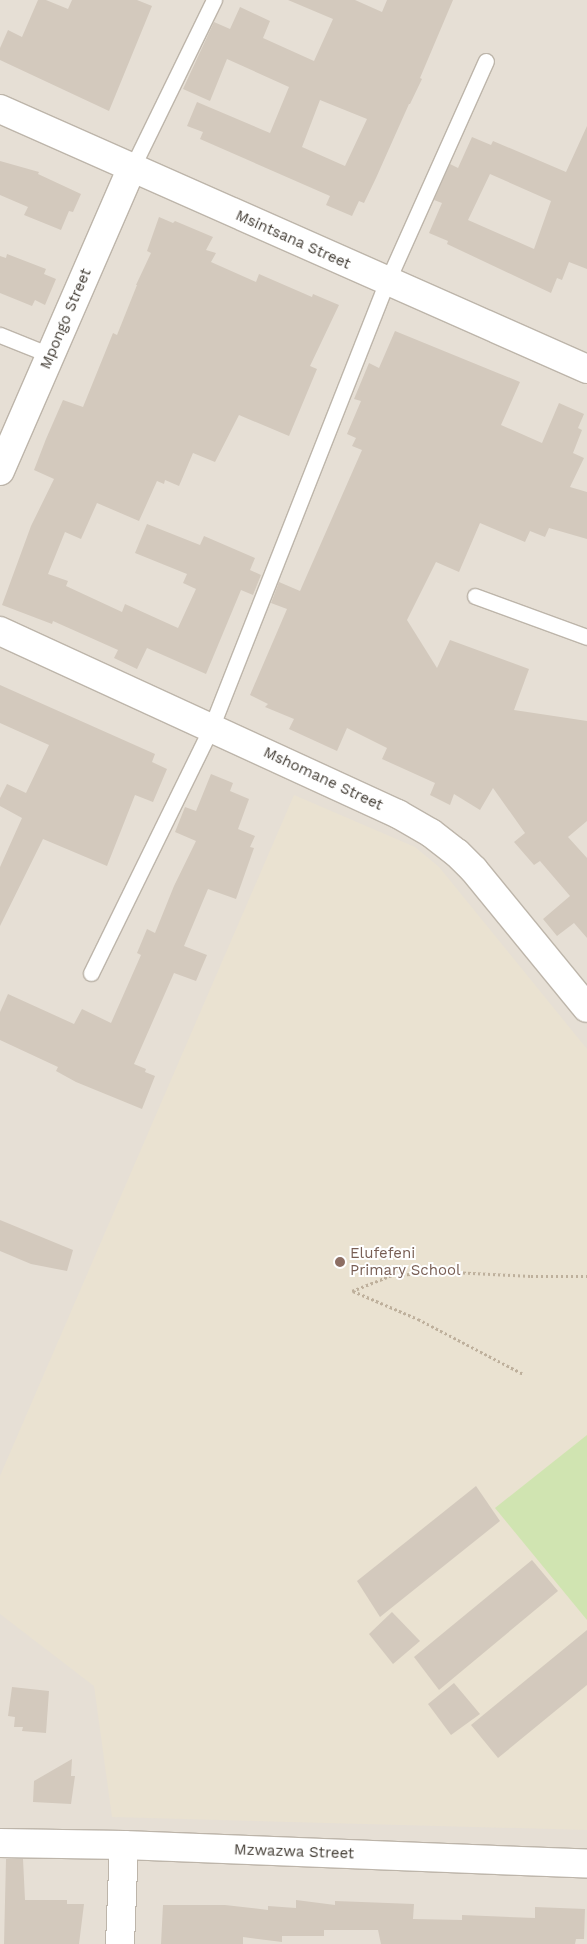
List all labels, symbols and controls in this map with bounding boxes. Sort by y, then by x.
street label: Msintsana Street [232,206,354,274]
street label: Mpongo Street [37,266,95,372]
street label: Mshomane Street [260,743,386,815]
place label: Elufefeni Primary School [350,1244,461,1279]
marker: Elufefeni Primary School [334,1256,346,1268]
street label: Mzwazwa Street [233,1841,355,1863]

